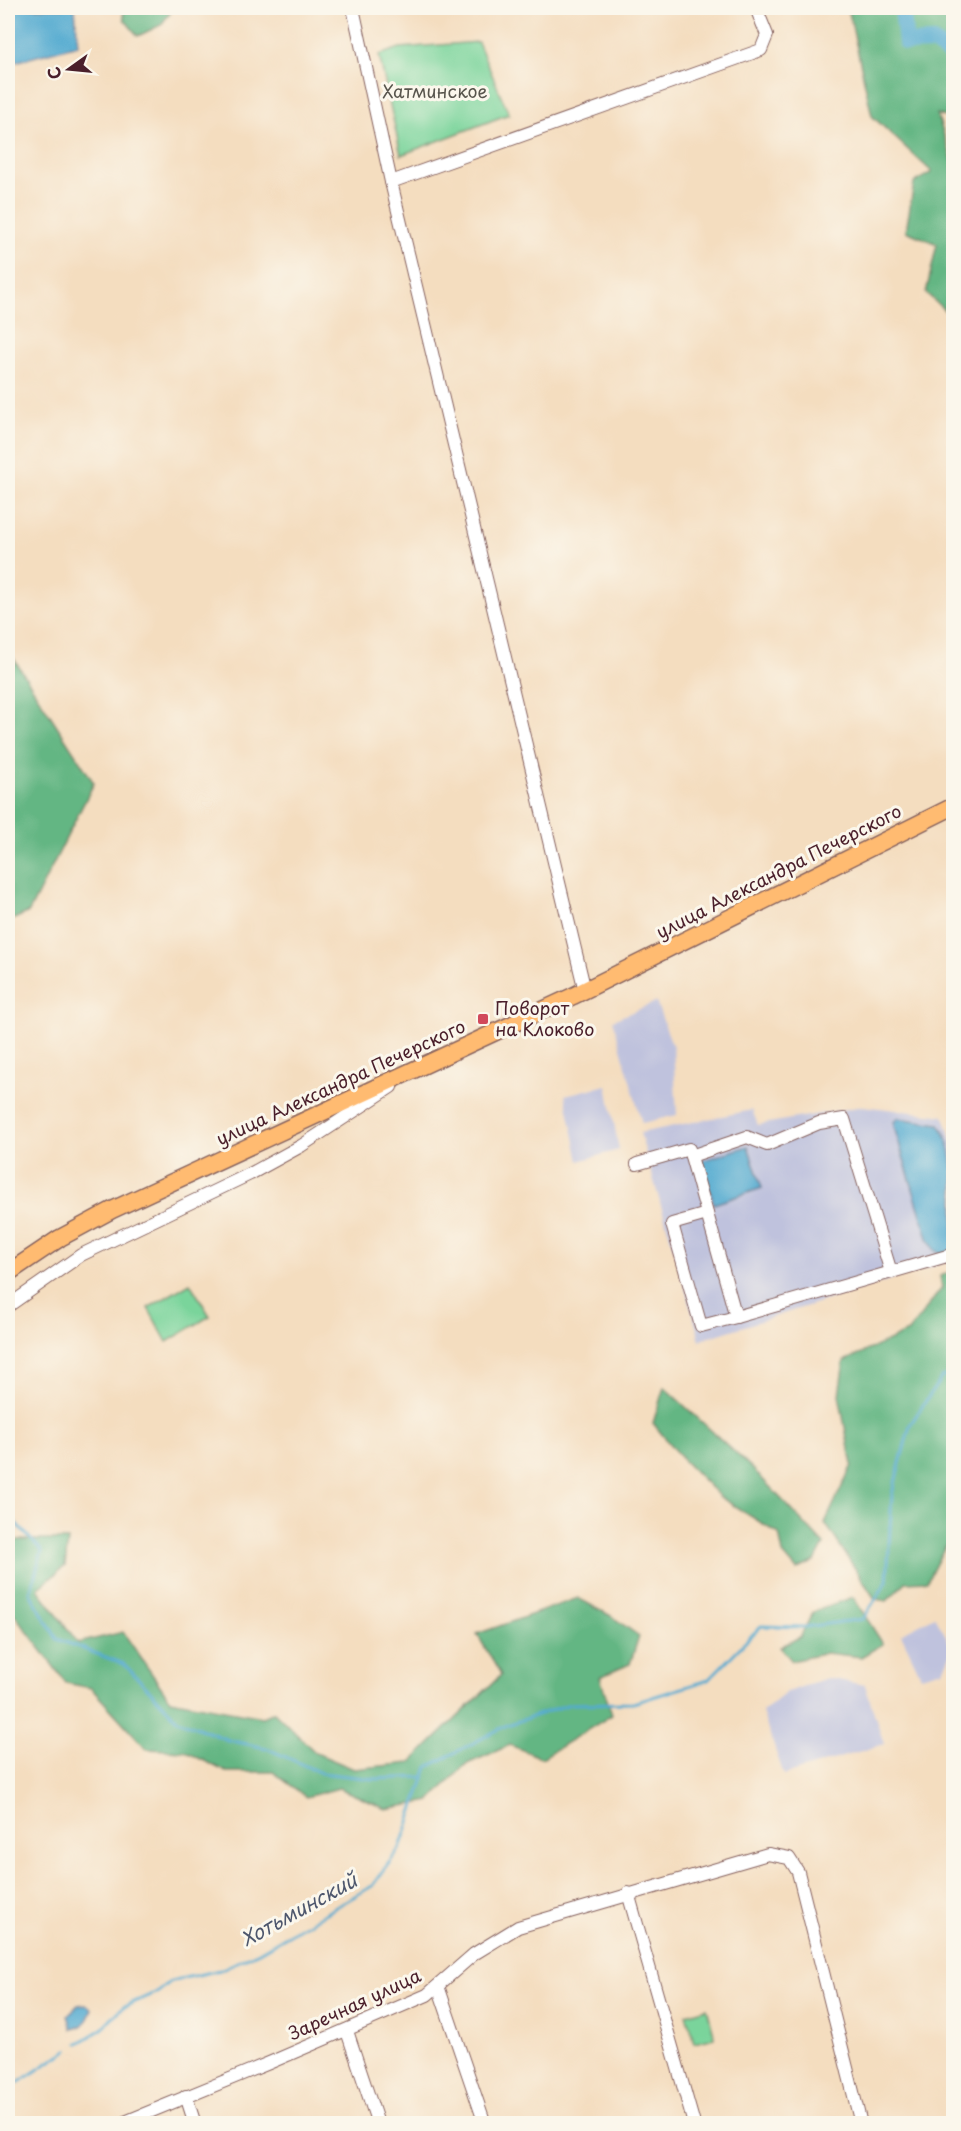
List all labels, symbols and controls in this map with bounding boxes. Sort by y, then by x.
north arrow [39,39,99,99]
text: С [40,64,67,82]
park label: Хатминское [382,77,488,104]
street label: улица Александра Печерского [651,797,906,945]
place label: Поворот на Клоково [495,994,594,1042]
street label: улица Александра Печерского [211,1012,470,1151]
marker: Поворот на Клоково [476,1012,490,1026]
water label: Хотьминский [235,1863,365,1953]
street label: Заречная улица [284,1961,426,2046]

